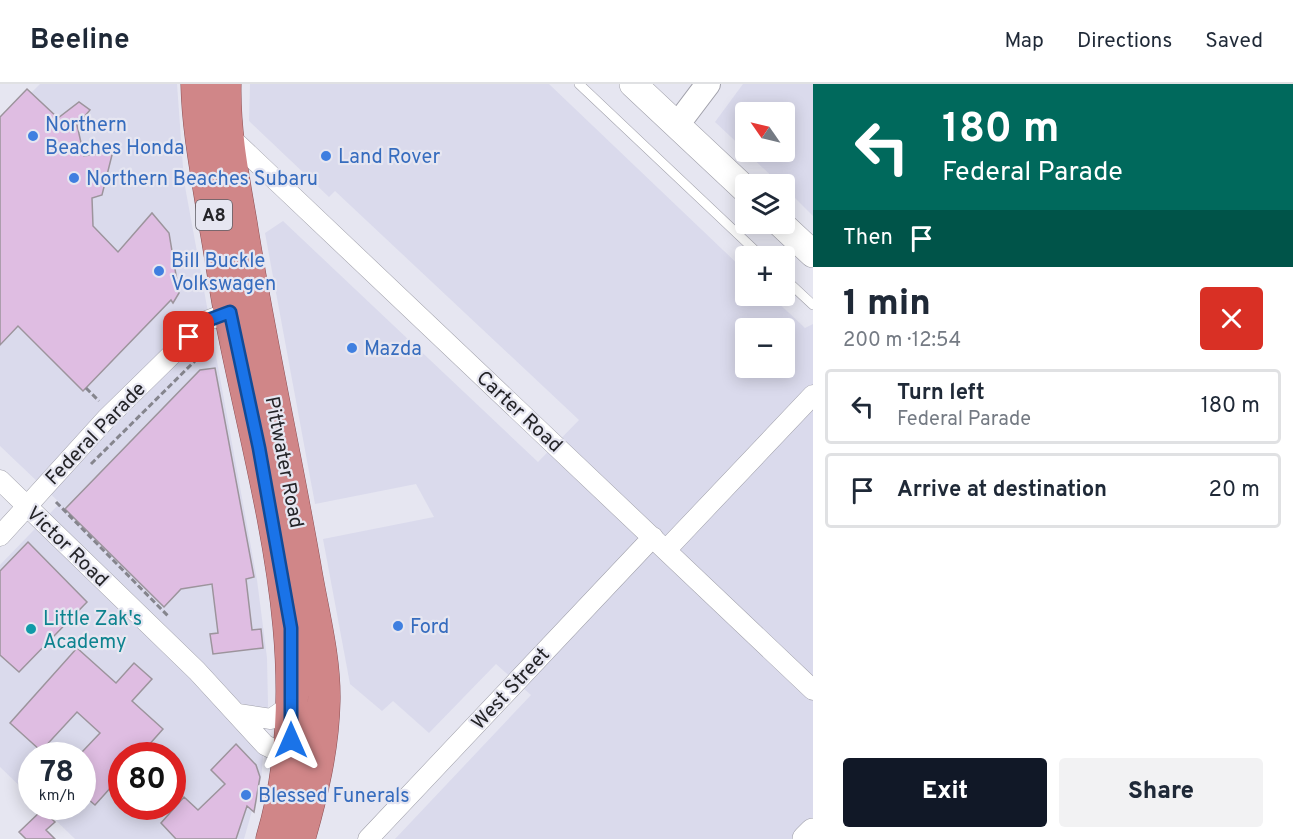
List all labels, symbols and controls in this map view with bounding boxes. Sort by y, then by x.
text: Beeline [30,23,130,59]
text: Map [1004,28,1044,55]
text: Directions [1077,28,1172,55]
text: Saved [1205,28,1263,55]
north arrow [735,102,795,162]
map controls [735,102,795,378]
text: 180 m [942,104,1059,157]
icon: left [843,108,921,186]
place label: Northern Beaches Honda [45,113,184,162]
marker: Northern Beaches Honda [26,129,40,143]
place label: Land Rover [338,145,440,171]
marker: Land Rover [319,149,333,163]
text: Federal Parade [942,156,1123,190]
place label: Northern Beaches Subaru [86,167,318,193]
marker: Northern Beaches Subaru [67,171,81,185]
button: layers [735,174,795,234]
road number: A8 [196,200,232,230]
icon: arrive [905,222,938,255]
text: Then [843,225,893,252]
button: + [735,246,795,306]
place label: Bill Buckle Volkswagen [171,249,276,298]
marker: Bill Buckle Volkswagen [152,264,166,278]
text: 1 min [843,282,931,328]
button: close [1200,287,1263,350]
pin [163,311,214,362]
button: − [735,318,795,378]
icon: arrive [172,320,205,353]
text: 200 m · 12:54 [843,328,961,354]
place label: Mazda [364,337,422,363]
marker: Mazda [345,341,359,355]
street label: Carter Road [470,366,567,459]
street label: Federal Parade [41,377,152,492]
text: Turn left [897,380,985,407]
icon: left [846,390,879,423]
text: 180 m [1201,393,1260,420]
street label: Pittwater Road [258,394,309,530]
text: Federal Parade [897,407,1031,433]
icon: arrive [846,474,879,507]
text: Arrive at destination [897,477,1107,504]
text: 20 m [1209,477,1260,504]
street label: Victor Road [20,502,113,593]
place label: Little Zak's Academy [43,607,142,656]
place label: Ford [410,615,449,641]
marker: Ford [391,619,405,633]
marker: Little Zak's Academy [24,622,38,636]
street label: West Street [467,643,556,736]
position arrow [259,708,323,772]
speed limit sign: 80 [108,742,186,820]
text: 78 [40,755,74,792]
button: Exit [843,758,1047,827]
button: Share [1059,758,1263,827]
place label: Blessed Funerals [258,784,410,810]
text: km/h [39,787,75,806]
marker: Blessed Funerals [239,788,253,802]

